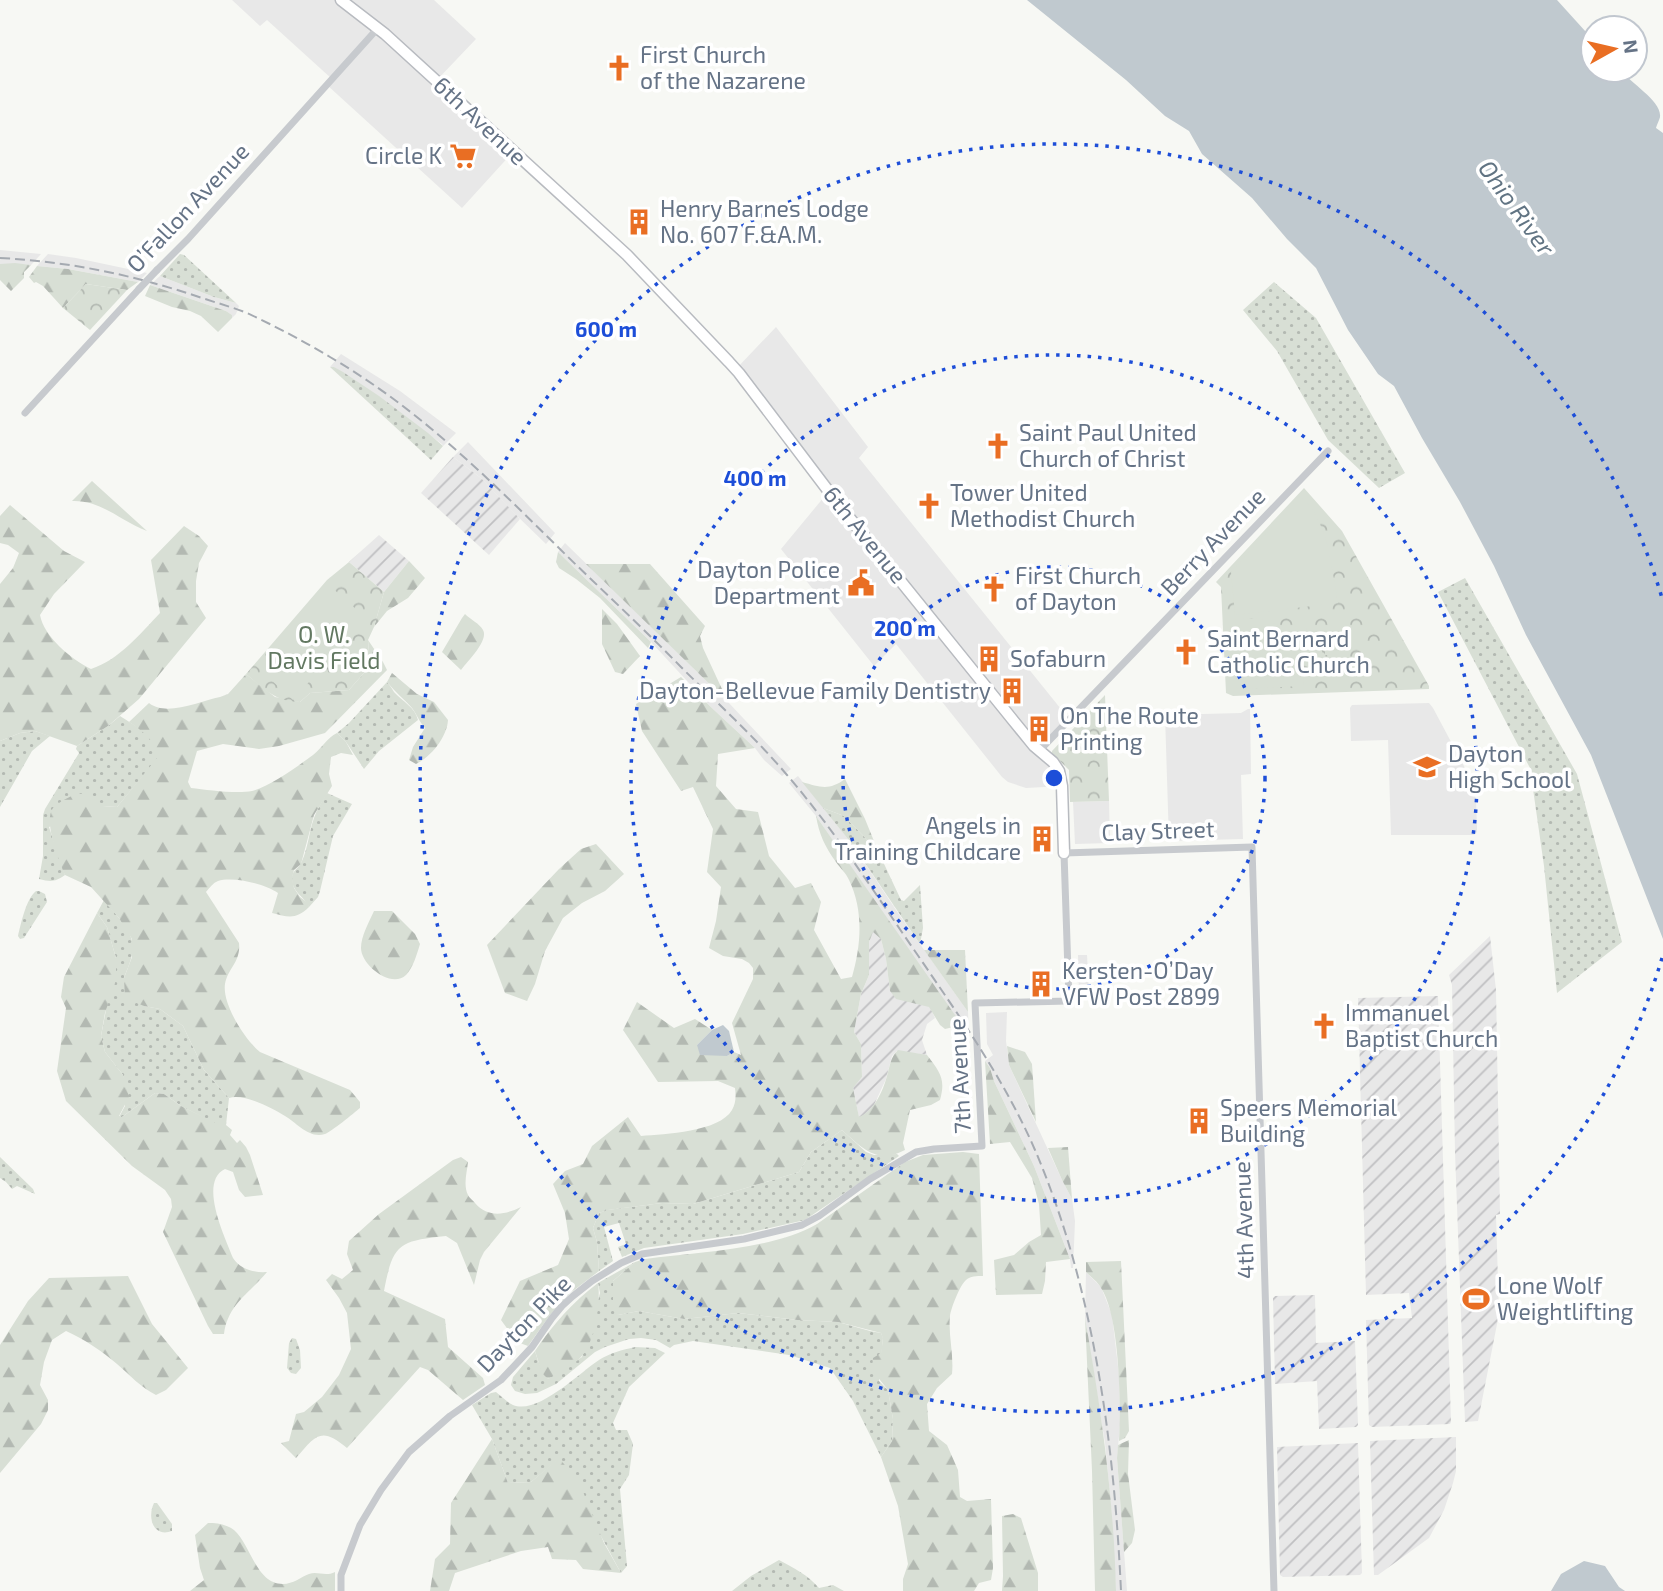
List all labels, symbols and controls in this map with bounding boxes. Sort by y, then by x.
north arrow [1579,14,1649,84]
text: N [1619,38,1644,55]
place label: First Church of the Nazarene [640,40,806,94]
church icon: First Church of the Nazarene [604,53,634,83]
street label: 6th Avenue [428,70,533,170]
street label: O’Fallon Avenue [120,137,254,278]
place label: Circle K [365,141,442,169]
supermarket icon: Circle K [448,141,478,171]
water label: Ohio River [1473,154,1562,261]
place label: Henry Barnes Lodge No. 607 F.&A.M. [660,194,869,248]
building icon: Henry Barnes Lodge No. 607 F.&A.M. [624,207,654,237]
text: 600 m [575,316,637,341]
place label: Saint Paul United Church of Christ [1019,418,1197,472]
church icon: Saint Paul United Church of Christ [983,431,1013,461]
text: 400 m [724,465,786,490]
place label: Tower United Methodist Church [950,478,1135,532]
street label: 6th Avenue [818,480,913,589]
street label: Berry Avenue [1154,482,1270,601]
church icon: Tower United Methodist Church [914,491,944,521]
place label: Dayton Police Department [697,555,840,609]
place label: First Church of Dayton [1015,561,1141,615]
public building icon: Dayton Police Department [846,568,876,598]
church icon: First Church of Dayton [979,574,1009,604]
text: 200 m [874,615,936,640]
park label: O. W. Davis Field [267,620,381,674]
place label: Saint Bernard Catholic Church [1207,624,1370,678]
church icon: Saint Bernard Catholic Church [1171,637,1201,667]
building icon: Sofaburn [974,644,1004,674]
place label: Sofaburn [1010,644,1106,672]
place label: Dayton-Bellevue Family Dentistry [639,676,991,704]
building icon: Dayton-Bellevue Family Dentistry [997,676,1027,706]
place label: On The Route Printing [1060,701,1199,755]
building icon: On The Route Printing [1024,714,1054,744]
place label: Dayton High School [1448,739,1571,793]
school or university icon: Dayton High School [1412,752,1442,782]
centre of rings [1042,766,1066,790]
place label: Angels in Training Childcare [834,811,1021,865]
street label: Clay Street [1101,814,1215,846]
building icon: Angels in Training Childcare [1027,824,1057,854]
place label: Kersten-O’Day VFW Post 2899 [1062,956,1220,1010]
building icon: Kersten-O’Day VFW Post 2899 [1026,969,1056,999]
place label: Immanuel Baptist Church [1345,998,1498,1052]
church icon: Immanuel Baptist Church [1309,1011,1339,1041]
street label: 7th Avenue [942,1018,976,1134]
place label: Speers Memorial Building [1220,1093,1397,1147]
building icon: Speers Memorial Building [1184,1106,1214,1136]
street label: 4th Avenue [1227,1161,1259,1279]
street label: Dayton Pike [470,1269,576,1377]
place label: Lone Wolf Weightlifting [1497,1271,1634,1325]
sports icon: Lone Wolf Weightlifting [1461,1284,1491,1314]

